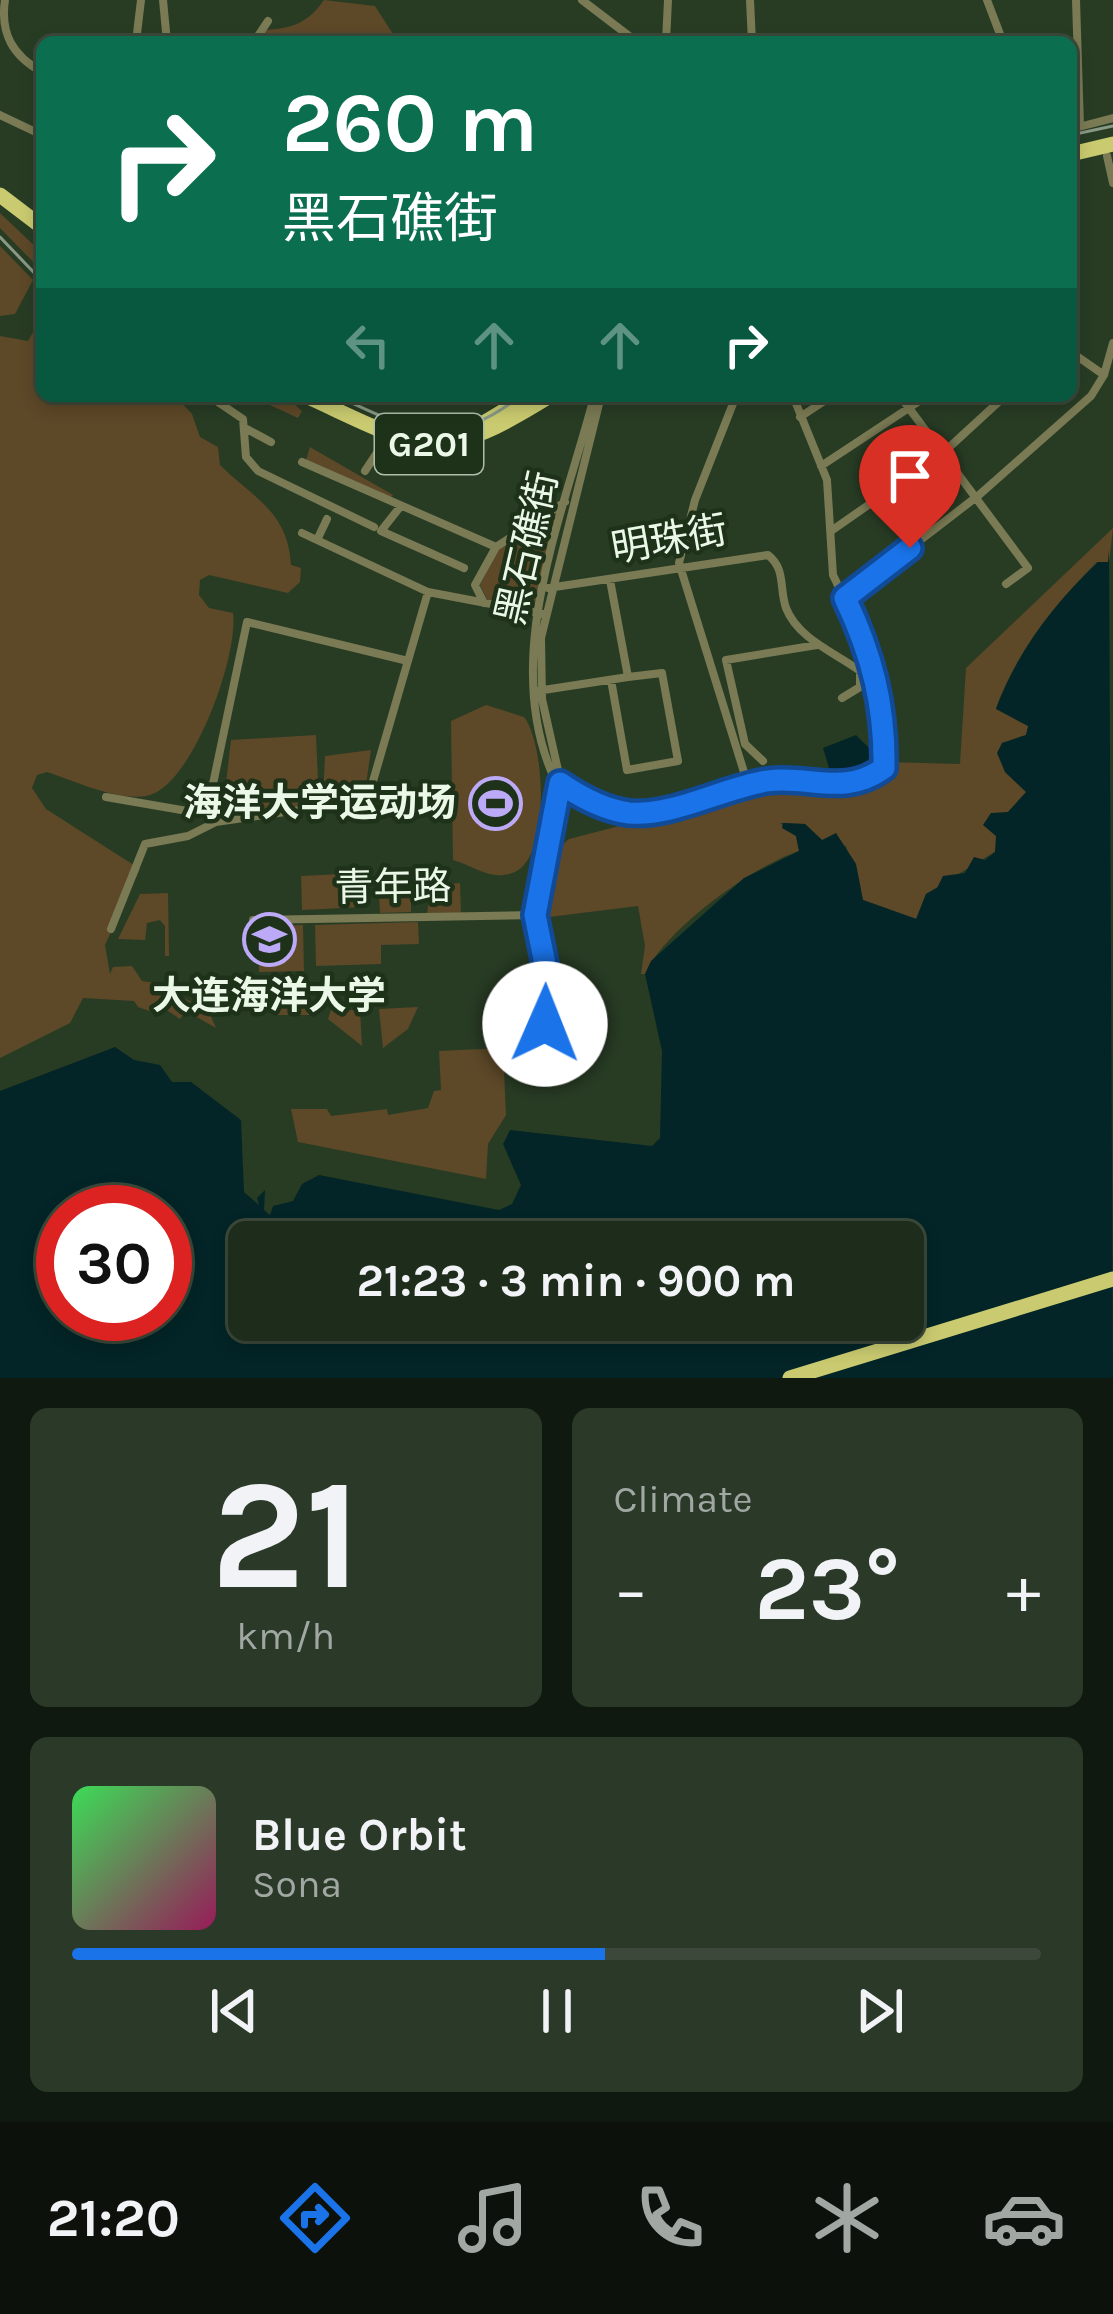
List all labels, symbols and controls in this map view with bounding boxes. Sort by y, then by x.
text: 260 m [282,74,538,172]
icon: right [84,84,240,240]
text: 黑石礁街 [282,187,498,251]
icon: left [335,312,401,378]
icon: ahead [461,312,527,378]
icon: ahead [587,312,653,378]
icon: right [713,312,779,378]
road number: G201 [375,414,483,474]
pin [859,425,961,548]
icon: arrive [877,443,943,509]
street label: 黑石礁街 [487,467,567,629]
street label: 明珠街 [607,506,731,572]
sports icon: 海洋大学运动场 [467,775,523,831]
place label: 海洋大学运动场 [183,780,456,826]
street label: 青年路 [334,863,452,911]
school or university icon: 大连海洋大学 [241,911,297,967]
position arrow [482,961,608,1087]
place label: 大连海洋大学 [152,973,386,1019]
speed limit sign: 30 [36,1185,192,1341]
text: 21:23 · 3 min · 900 m [357,1255,795,1307]
text: 21 [211,1444,361,1626]
text: Climate [614,1476,753,1522]
text: 23° [755,1536,900,1642]
text: − [614,1551,648,1629]
text: + [1006,1551,1041,1629]
text: km/h [236,1613,335,1659]
text: Blue Orbit [252,1809,467,1861]
text: Sona [252,1861,342,1907]
icon: previous [201,1978,267,2044]
icon: pause [524,1978,590,2044]
icon: next [847,1978,913,2044]
icon: directions [273,2176,357,2260]
icon: music [451,2176,535,2260]
icon: phone [628,2176,712,2260]
icon: climate [805,2176,889,2260]
icon: car [982,2176,1066,2260]
text: 21:20 [47,2186,180,2250]

